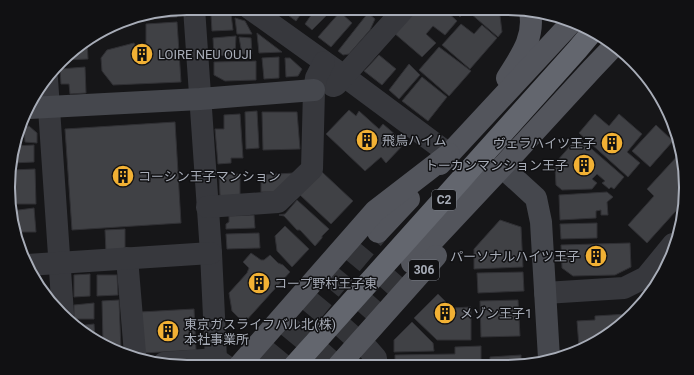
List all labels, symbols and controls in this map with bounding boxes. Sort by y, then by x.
building icon: LOIRE NEU OUJI [129,41,155,67]
place label: LOIRE NEU OUJI [158,47,252,62]
building icon: 飛鳥ハイム [354,127,380,153]
building icon: ヴェラハイツ王子 [599,130,625,156]
place label: 飛鳥ハイム [382,133,446,148]
place label: ヴェラハイツ王子 [492,136,596,151]
building icon: トーカンマンション王子 [571,152,597,178]
place label: トーカンマンション王子 [425,158,568,173]
building icon: コーシン王子マンション [110,163,136,189]
place label: コーシン王子マンション [138,169,281,184]
road number: C2 [432,190,456,210]
building icon: パーソナルハイツ王子 [583,243,609,269]
place label: パーソナルハイツ王子 [450,249,580,264]
road number: 306 [409,260,439,280]
building icon: コープ野村王子東 [246,270,272,296]
place label: コープ野村王子東 [274,276,377,291]
building icon: メゾン王子1 [432,300,458,326]
place label: メゾン王子1 [460,306,532,321]
place label: 東京ガスライフバル北(株) 本社事業所 [184,317,336,347]
building icon: 東京ガスライフバル北(株) 本社事業所 [155,318,181,344]

